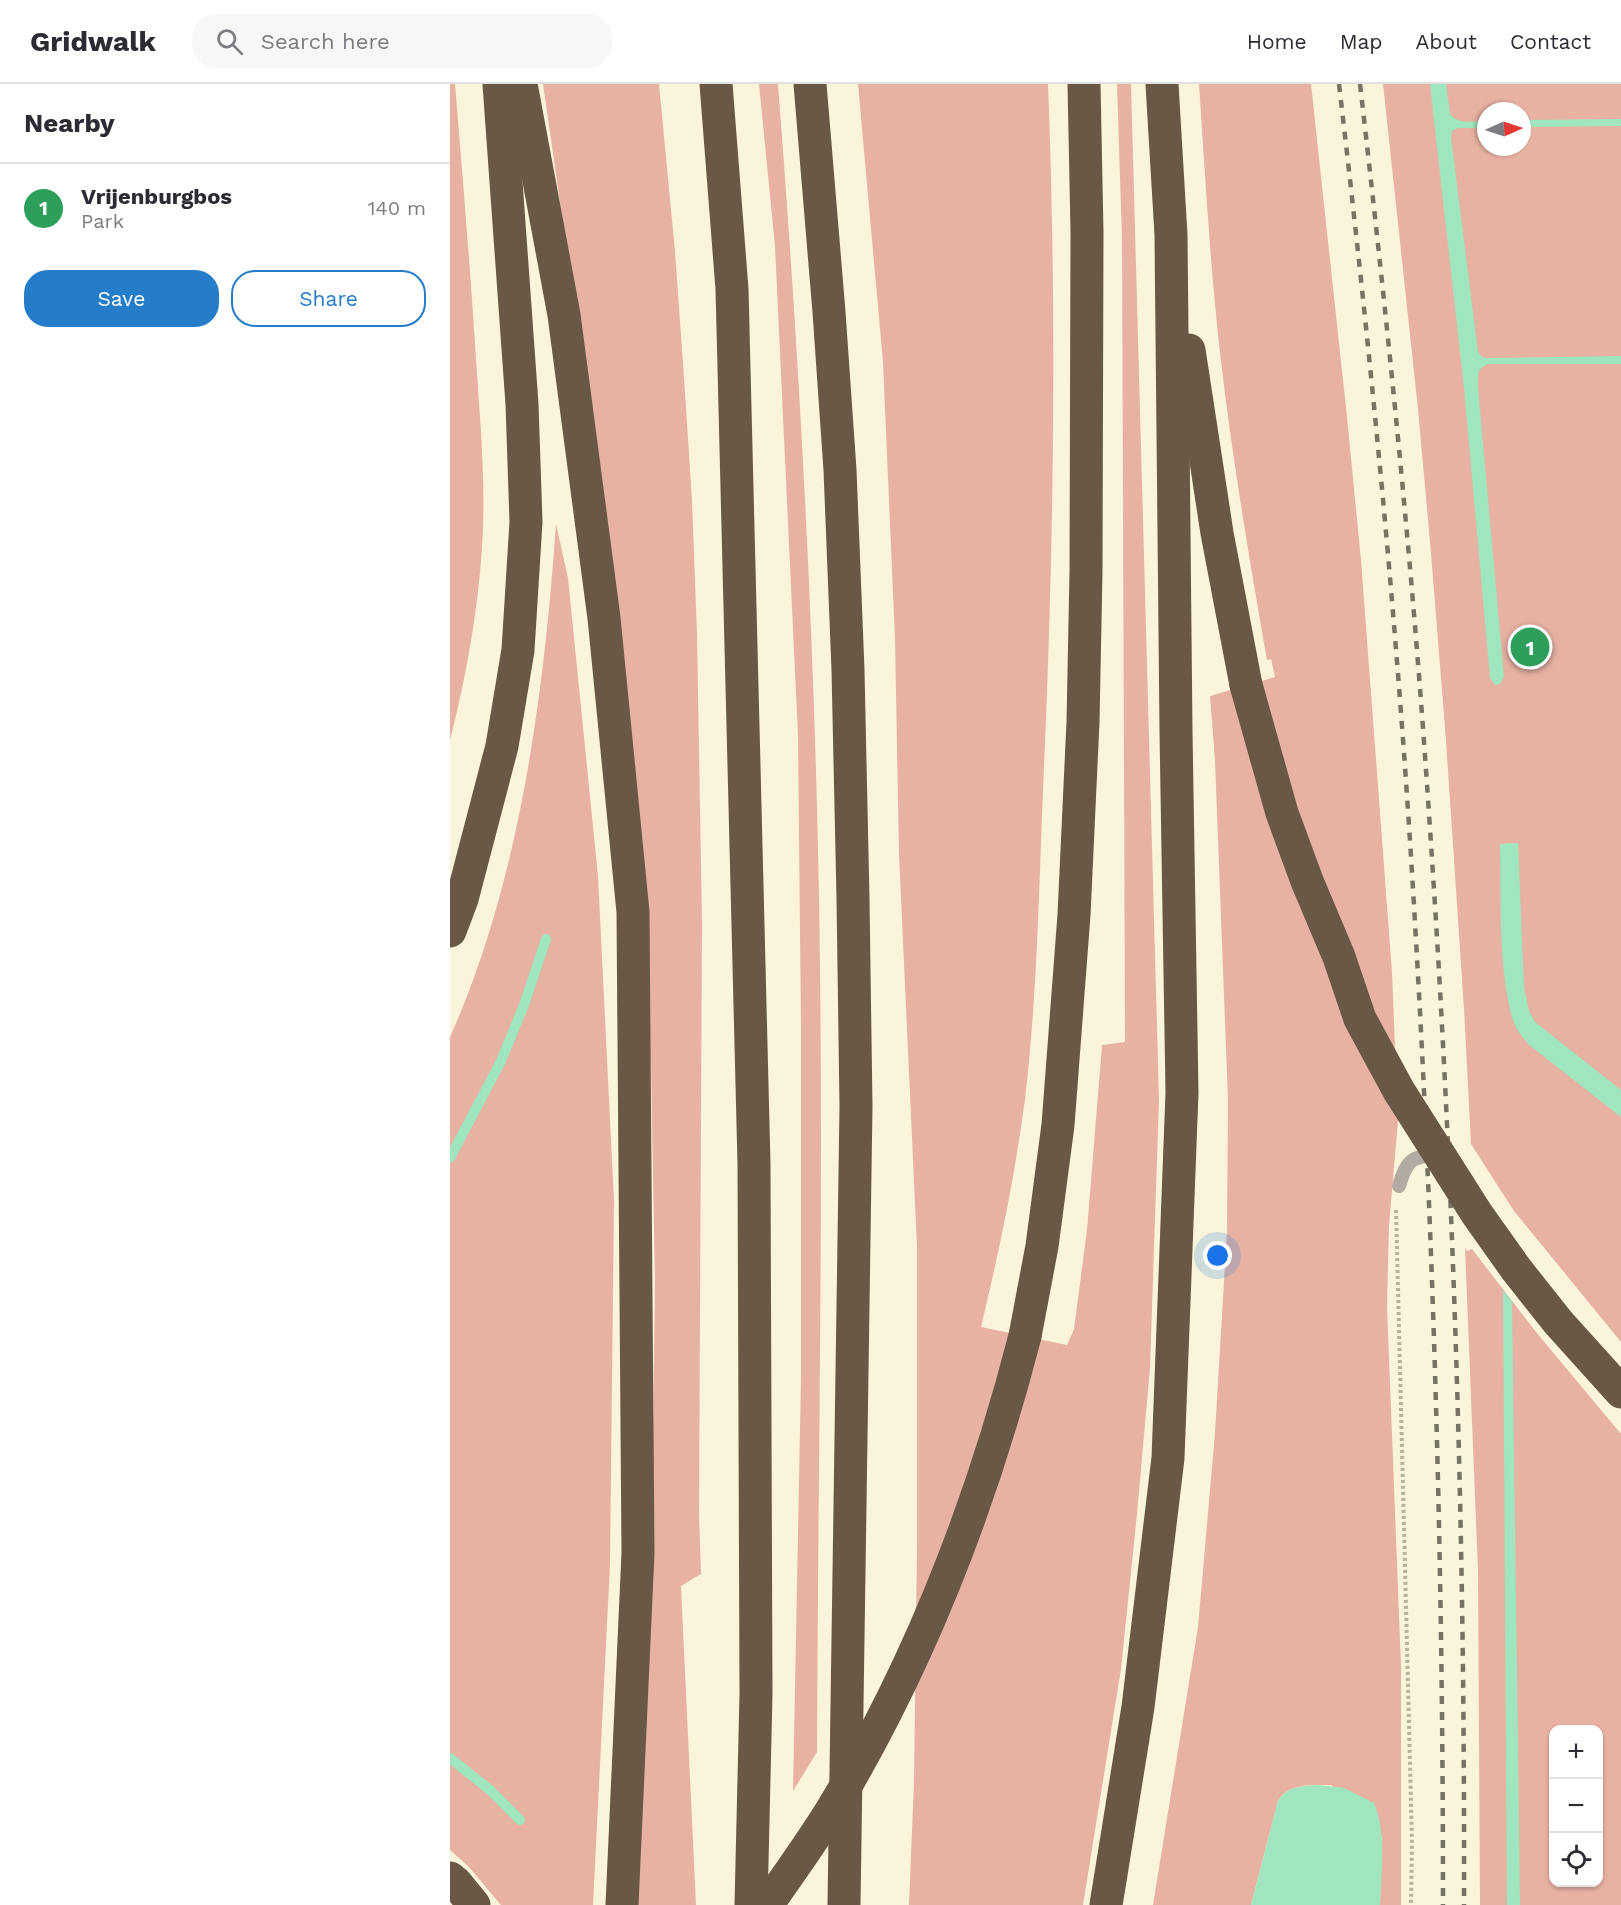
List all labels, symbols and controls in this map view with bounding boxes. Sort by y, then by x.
search box [192,14,612,68]
text: Gridwalk [30,25,156,58]
icon: search [213,25,246,58]
text: Search here [261,29,390,54]
text: Home [1247,29,1307,54]
text: Map [1340,29,1383,54]
text: About [1416,29,1477,54]
text: Contact [1510,29,1591,54]
north arrow [1477,102,1531,156]
text: Nearby [24,108,115,138]
text: Vrijenburgbos [81,184,232,209]
text: 1 [39,196,48,220]
text: 140 m [368,196,426,220]
text: Park [81,209,124,233]
button: Save [24,270,219,327]
button: Share [231,270,426,327]
pin: 1 [1510,624,1550,670]
your location [1203,1241,1232,1270]
map controls [1549,1725,1603,1887]
button: + [1549,1725,1603,1779]
button: − [1549,1779,1603,1833]
button: locate [1549,1833,1603,1887]

